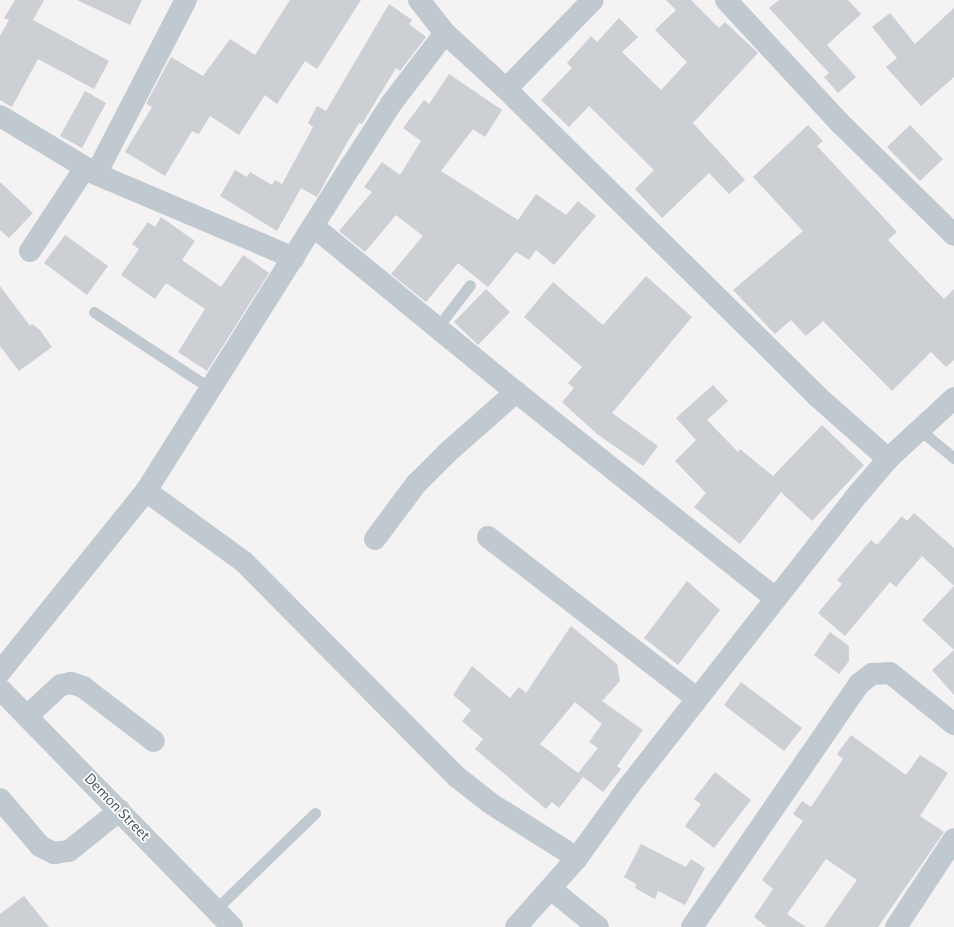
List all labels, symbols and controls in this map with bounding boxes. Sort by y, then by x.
street label: Demon Street [80,769,154,845]

